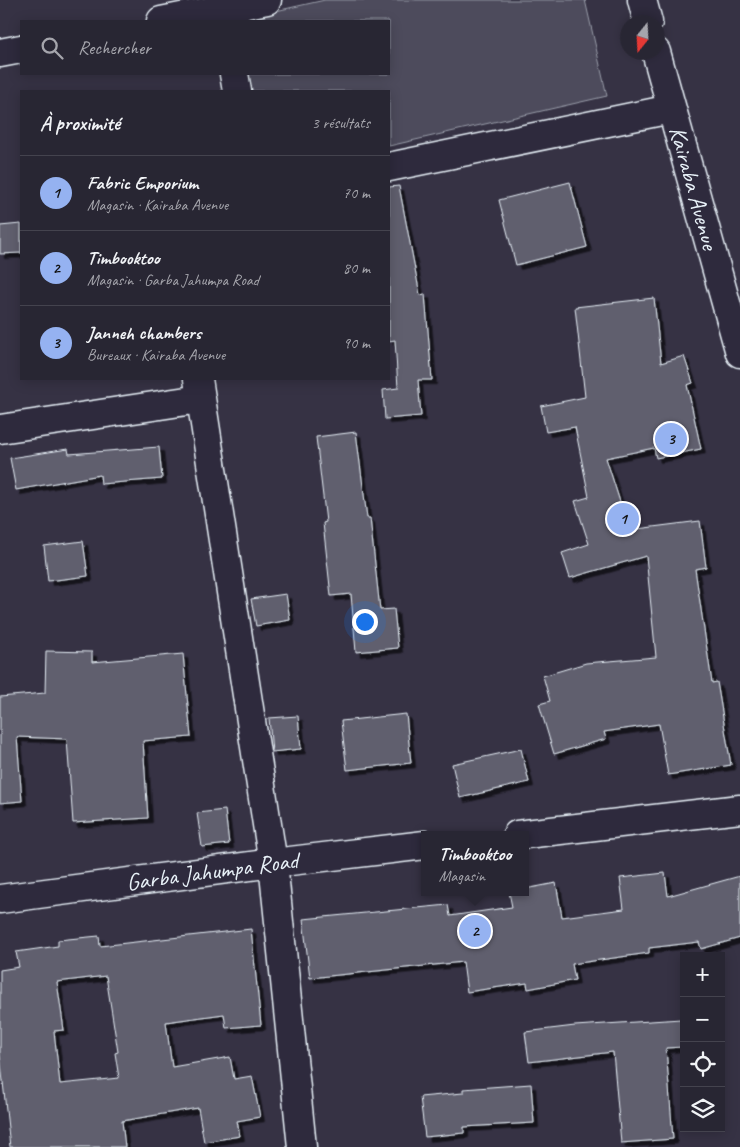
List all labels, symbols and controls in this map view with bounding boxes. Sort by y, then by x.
north arrow [620,15,665,60]
search box [20,20,390,75]
icon: search [38,34,66,62]
text: Rechercher [78,36,151,60]
text: À proximité [40,110,120,136]
text: 3 résultats [311,113,370,133]
street label: Kairaba Avenue [662,123,726,255]
text: Fabric Emporium [87,171,198,195]
text: 1 [52,183,60,203]
text: 70 m [343,183,370,203]
text: Magasin · Kairaba Avenue [87,195,228,215]
text: Timbooktoo [87,246,160,270]
text: 2 [52,258,60,278]
text: 80 m [343,258,370,278]
text: Magasin · Garba Jahumpa Road [87,270,259,290]
text: Janneh chambers [87,321,201,345]
text: 3 [52,333,60,353]
text: 90 m [343,333,370,353]
text: Bureaux · Kairaba Avenue [87,345,225,365]
pin: 3 [655,420,687,458]
pin: 1 [607,500,639,538]
your location [352,609,378,635]
popup [421,831,529,896]
text: Timbooktoo [439,842,511,866]
street label: Garba Jahumpa Road [125,845,303,897]
text: Magasin [439,866,485,886]
pin: 2 [459,912,491,950]
map controls [680,952,725,1132]
button: + [680,952,725,997]
button: − [680,997,725,1042]
button: locate [680,1042,725,1087]
button: layers [680,1087,725,1132]

